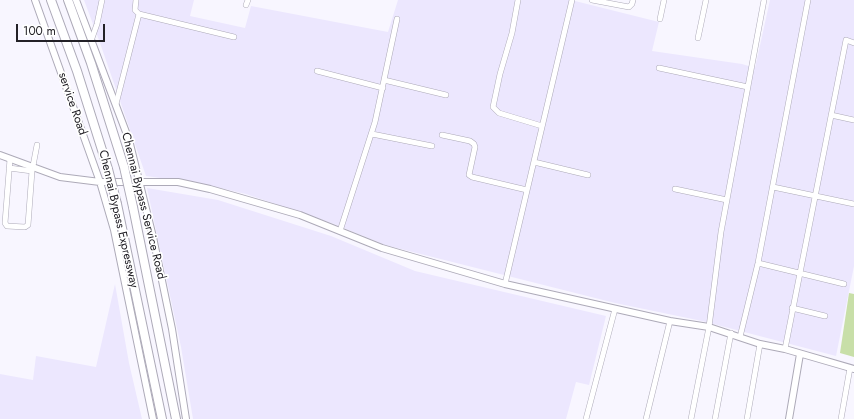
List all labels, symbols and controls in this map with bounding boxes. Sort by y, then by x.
scale bar [18,16,107,42]
text: 100 m [23,22,56,40]
street label: service Road [55,71,89,137]
street label: Chennai Bypass Service Road [118,131,168,281]
street label: Chennai Bypass Expressway [95,149,141,289]

